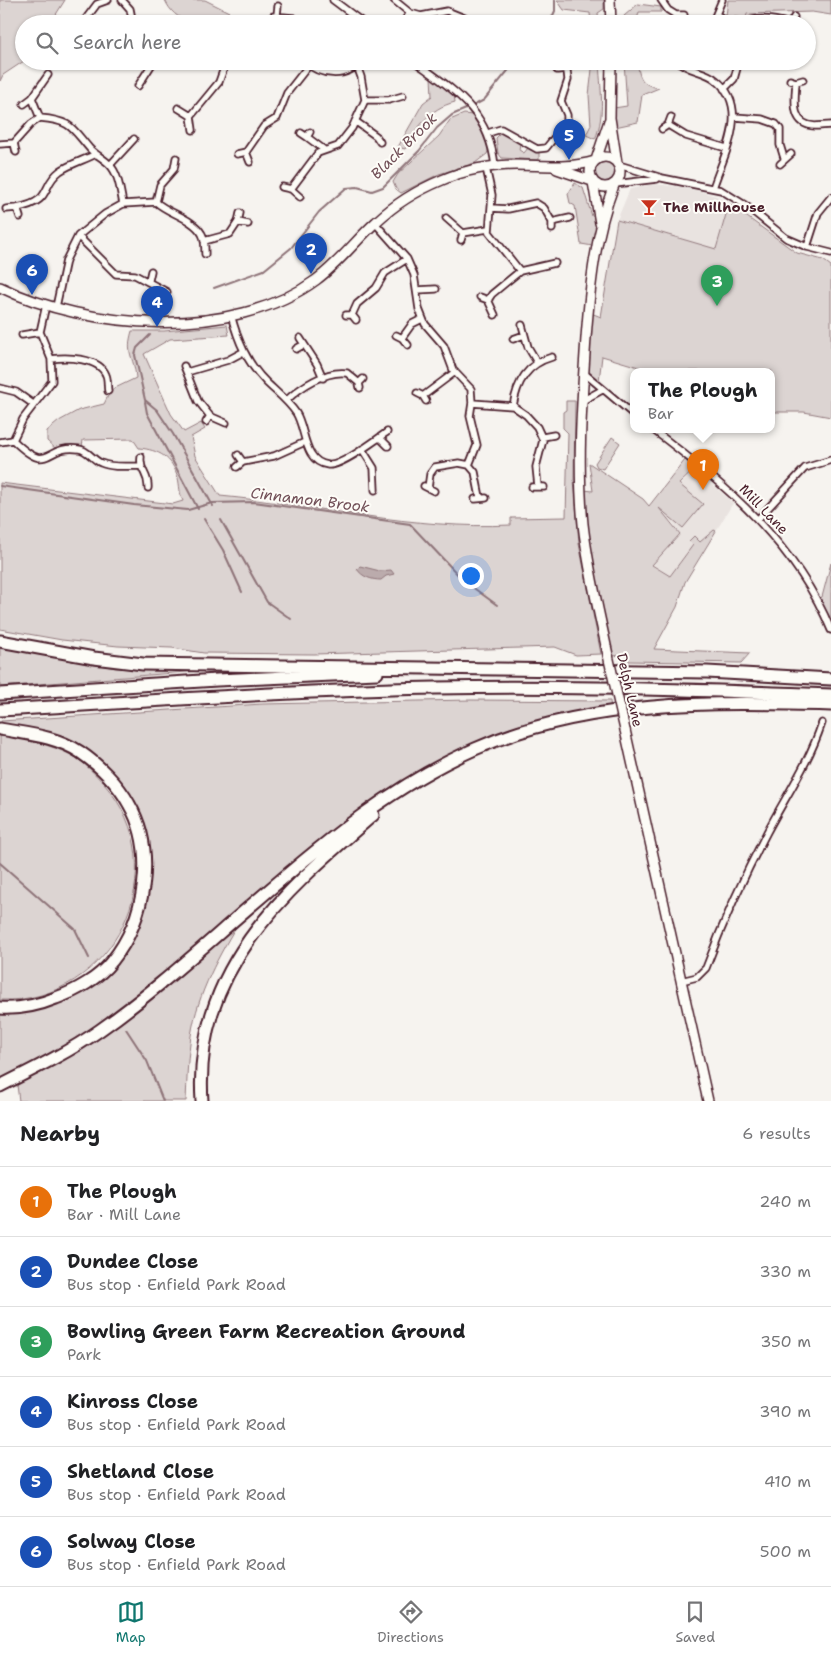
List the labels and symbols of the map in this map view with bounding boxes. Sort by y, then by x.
water label: Black Brook [366,108,442,184]
pin: 5 [553,119,585,160]
bar icon: The Millhouse [639,197,659,217]
place label: The Millhouse [663,198,765,216]
pin: 2 [295,233,327,274]
pin: 6 [16,254,48,295]
pin: 3 [701,265,733,306]
pin: 4 [141,286,173,327]
pin: 1 [687,449,719,490]
street label: Mill Lane [736,480,792,538]
water label: Cinnamon Brook [249,483,371,517]
your location [458,563,484,589]
street label: Delph Lane [613,651,647,729]

